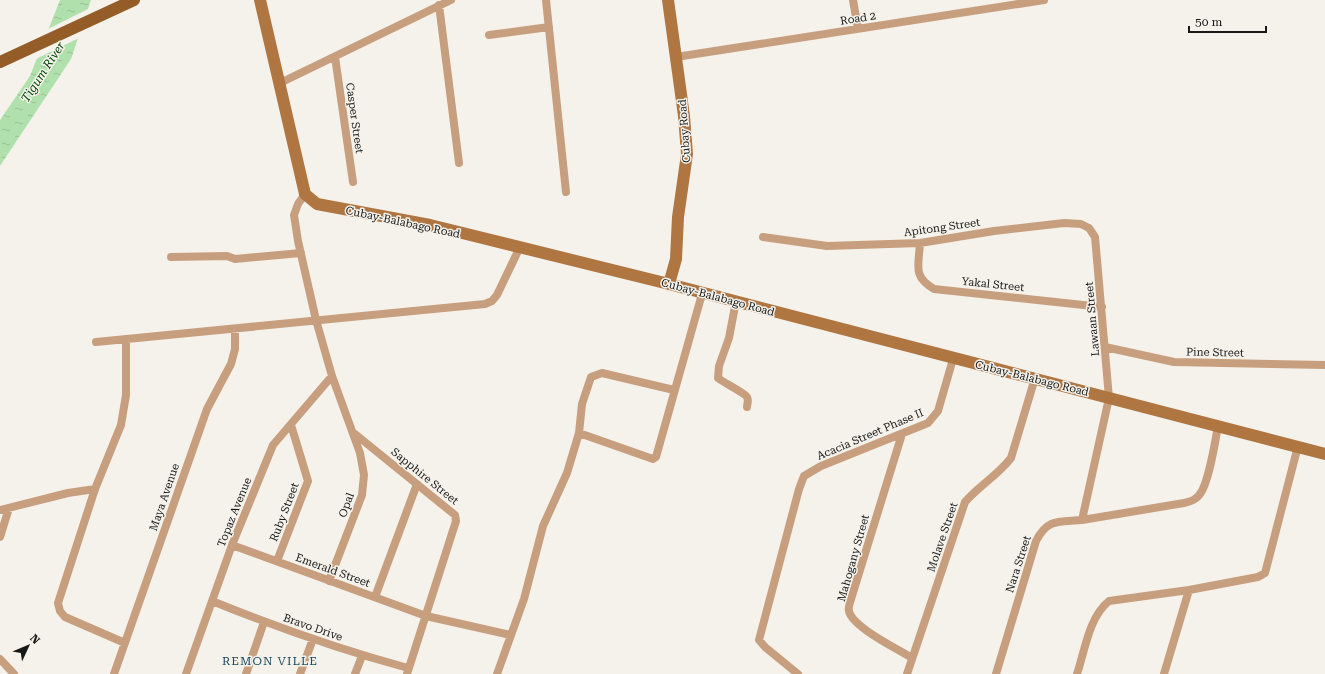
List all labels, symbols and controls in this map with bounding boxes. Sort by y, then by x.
scale bar [1189,8,1266,34]
street label: Road 2 [839,9,877,28]
text: 50 m [1195,15,1222,29]
water label: Tigum River [18,39,68,105]
street label: Casper Street [343,82,366,154]
street label: Cubay Road [676,99,693,163]
street label: Cubay-Balabago Road [344,204,461,241]
street label: Apitong Street [903,216,981,239]
street label: Yakal Street [961,275,1025,294]
street label: Cubay-Balabago Road [660,276,776,319]
street label: Lawaan Street [1083,281,1102,357]
street label: Pine Street [1186,345,1244,360]
street label: Cubay-Balabago Road [974,358,1090,399]
street label: Acacia Street Phase II [815,406,926,463]
street label: Sapphire Street [388,445,461,507]
street label: Maya Avenue [147,462,182,533]
street label: Topaz Avenue [215,476,254,549]
street label: Ruby Street [267,481,302,543]
street label: Opal [336,491,357,519]
street label: Molave Street [924,501,960,574]
street label: Mahogany Street [835,513,872,603]
street label: Nara Street [1003,534,1034,594]
street label: Emerald Street [294,551,372,590]
street label: Bravo Drive [281,611,344,644]
north arrow [8,626,48,666]
text: N [27,632,43,647]
district label: REMON VILLE [222,654,318,668]

